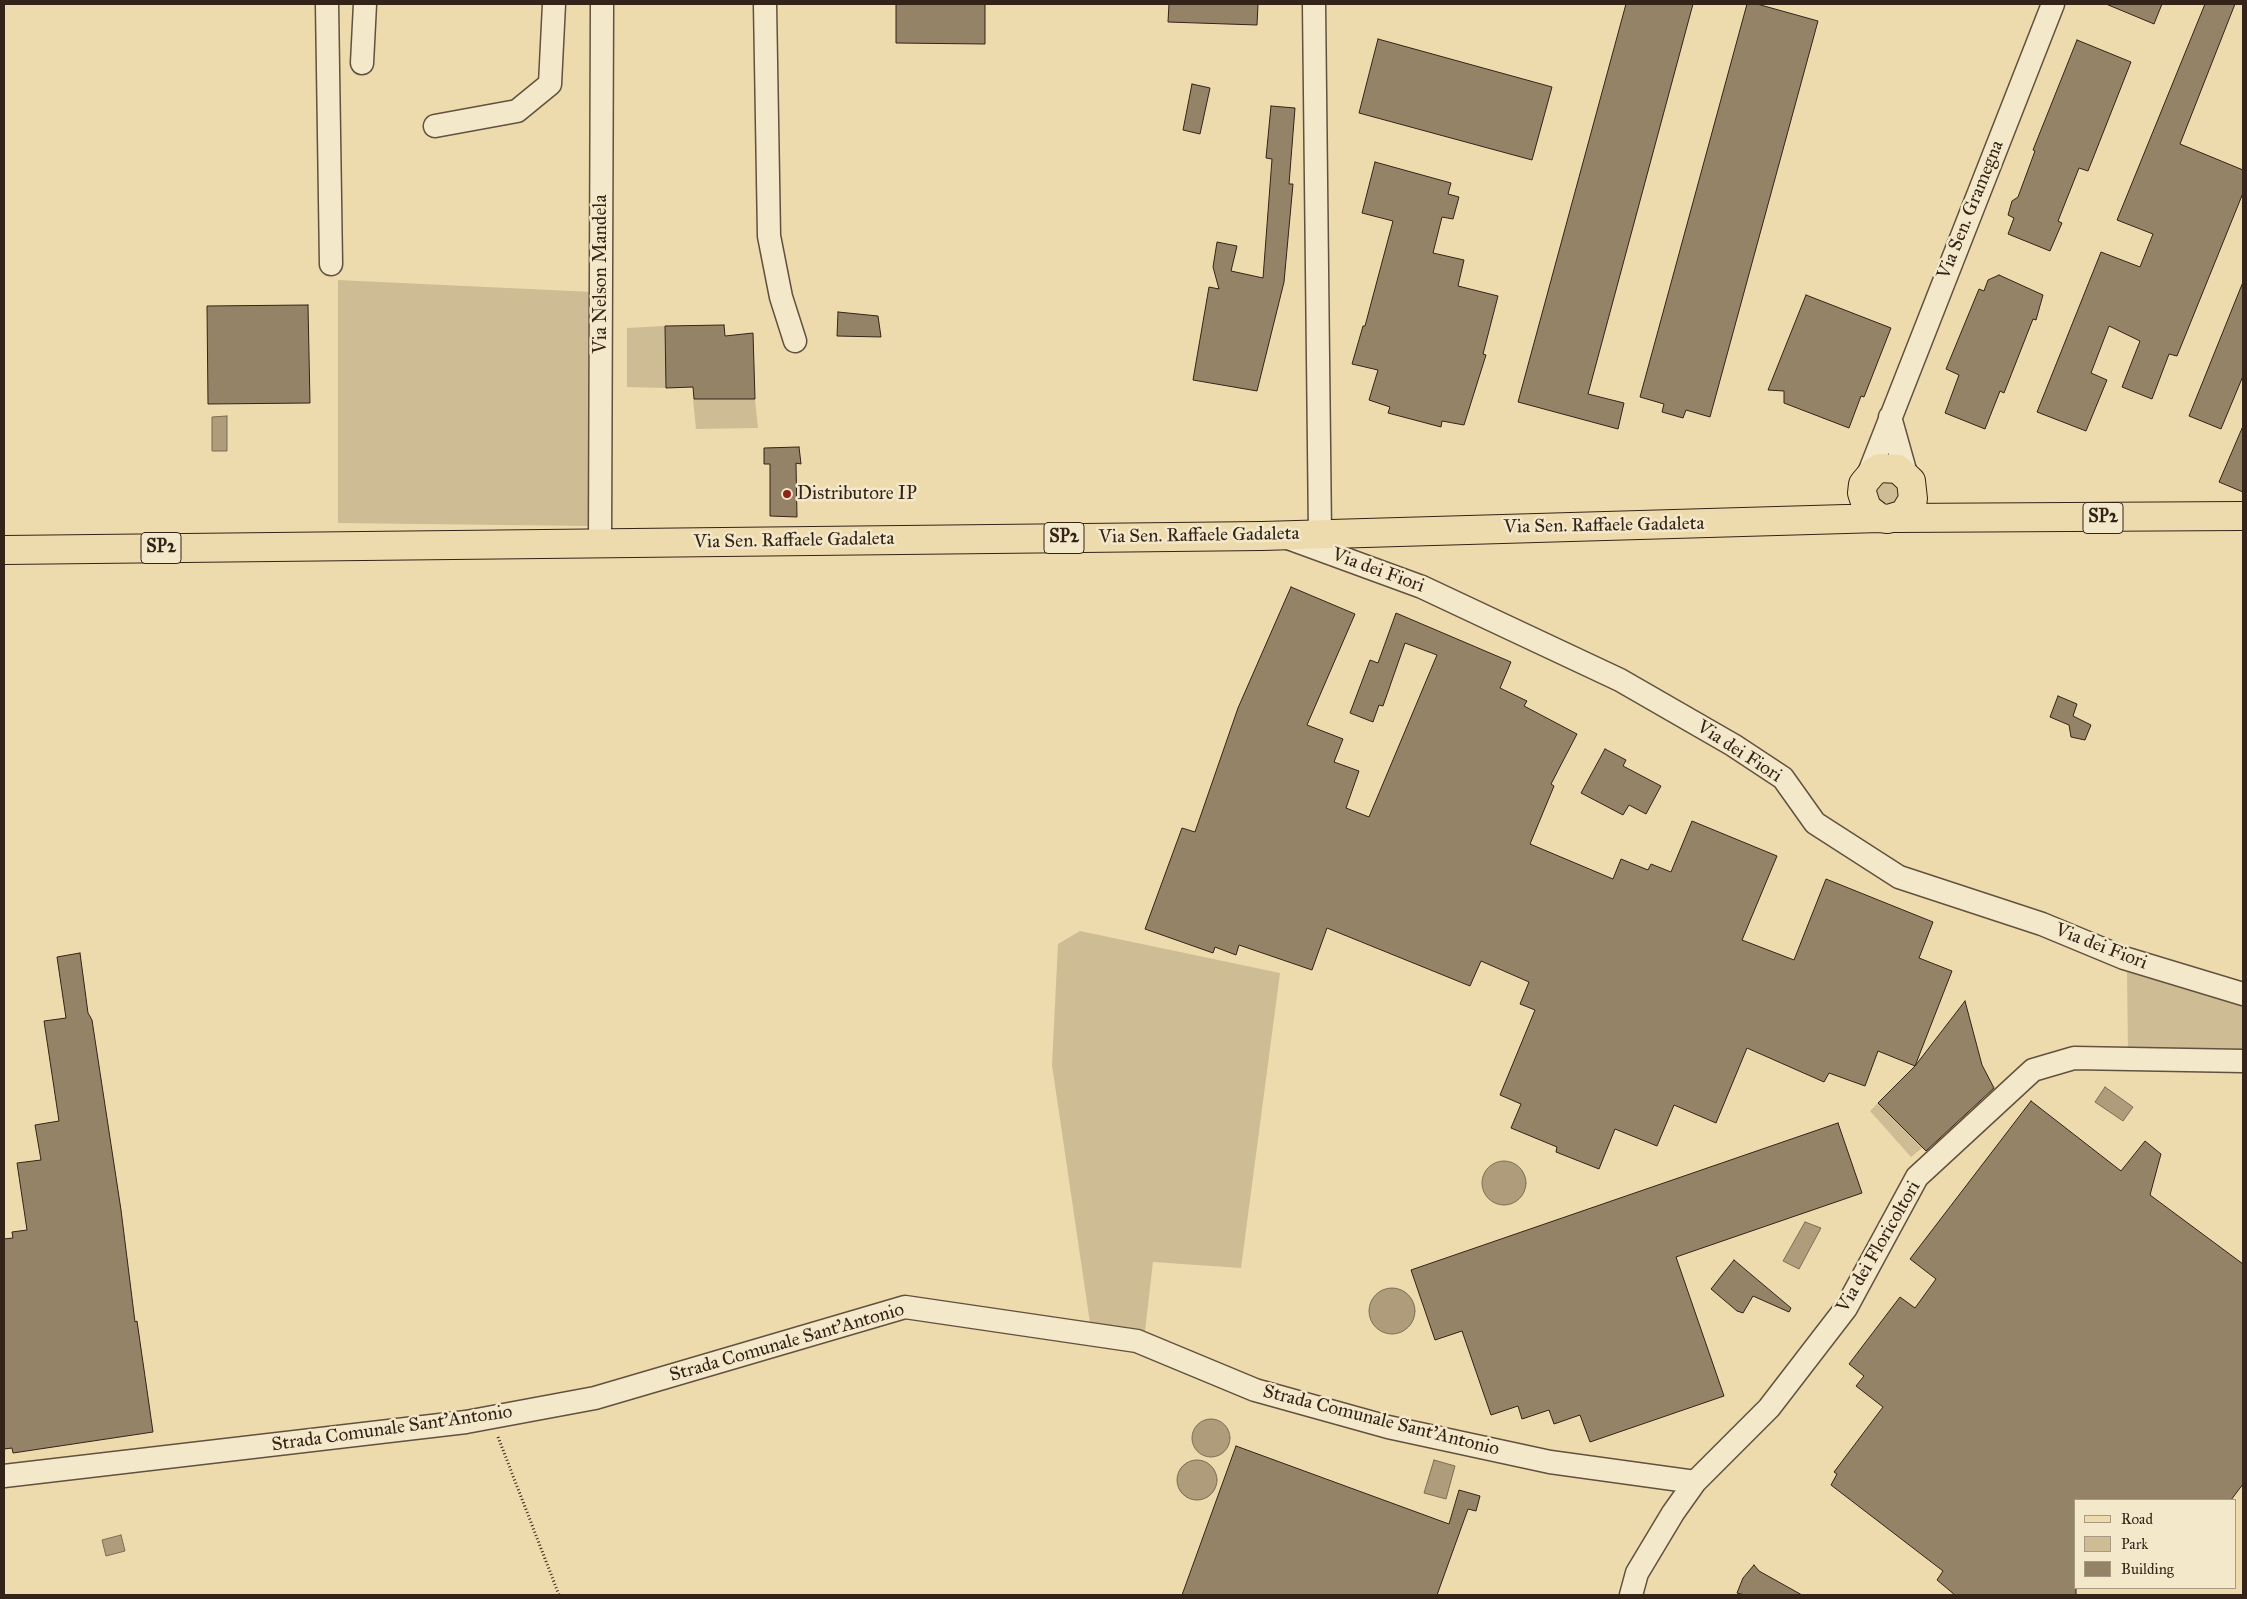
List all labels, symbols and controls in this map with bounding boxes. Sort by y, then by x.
street label: Via Sen. Gramegna [1933,137,2009,283]
street label: Via Nelson Mandela [590,195,612,353]
place label: Distributore IP [797,483,917,505]
marker: Distributore IP [781,488,793,500]
road number: SP2 [2083,502,2123,534]
street label: Via Sen. Raffaele Gadaleta [1503,513,1705,539]
road number: SP2 [1044,522,1084,554]
street label: Via Sen. Raffaele Gadaleta [1098,523,1300,549]
street label: Via Sen. Raffaele Gadaleta [693,528,895,554]
road number: SP2 [141,532,181,564]
street label: Via dei Fiori [1329,544,1427,598]
street label: Via dei Fiori [1692,716,1786,788]
street label: Via dei Fiori [2052,919,2150,975]
street label: Via dei Floricoltori [1832,1177,1926,1317]
street label: Strada Comunale Sant'Antonio [667,1299,907,1387]
street label: Strada Comunale Sant'Antonio [1260,1381,1502,1461]
street label: Strada Comunale Sant'Antonio [270,1401,514,1457]
legend [2074,1499,2237,1589]
text: Road [2121,1510,2153,1528]
text: Park [2121,1535,2148,1553]
text: Building [2121,1560,2174,1578]

